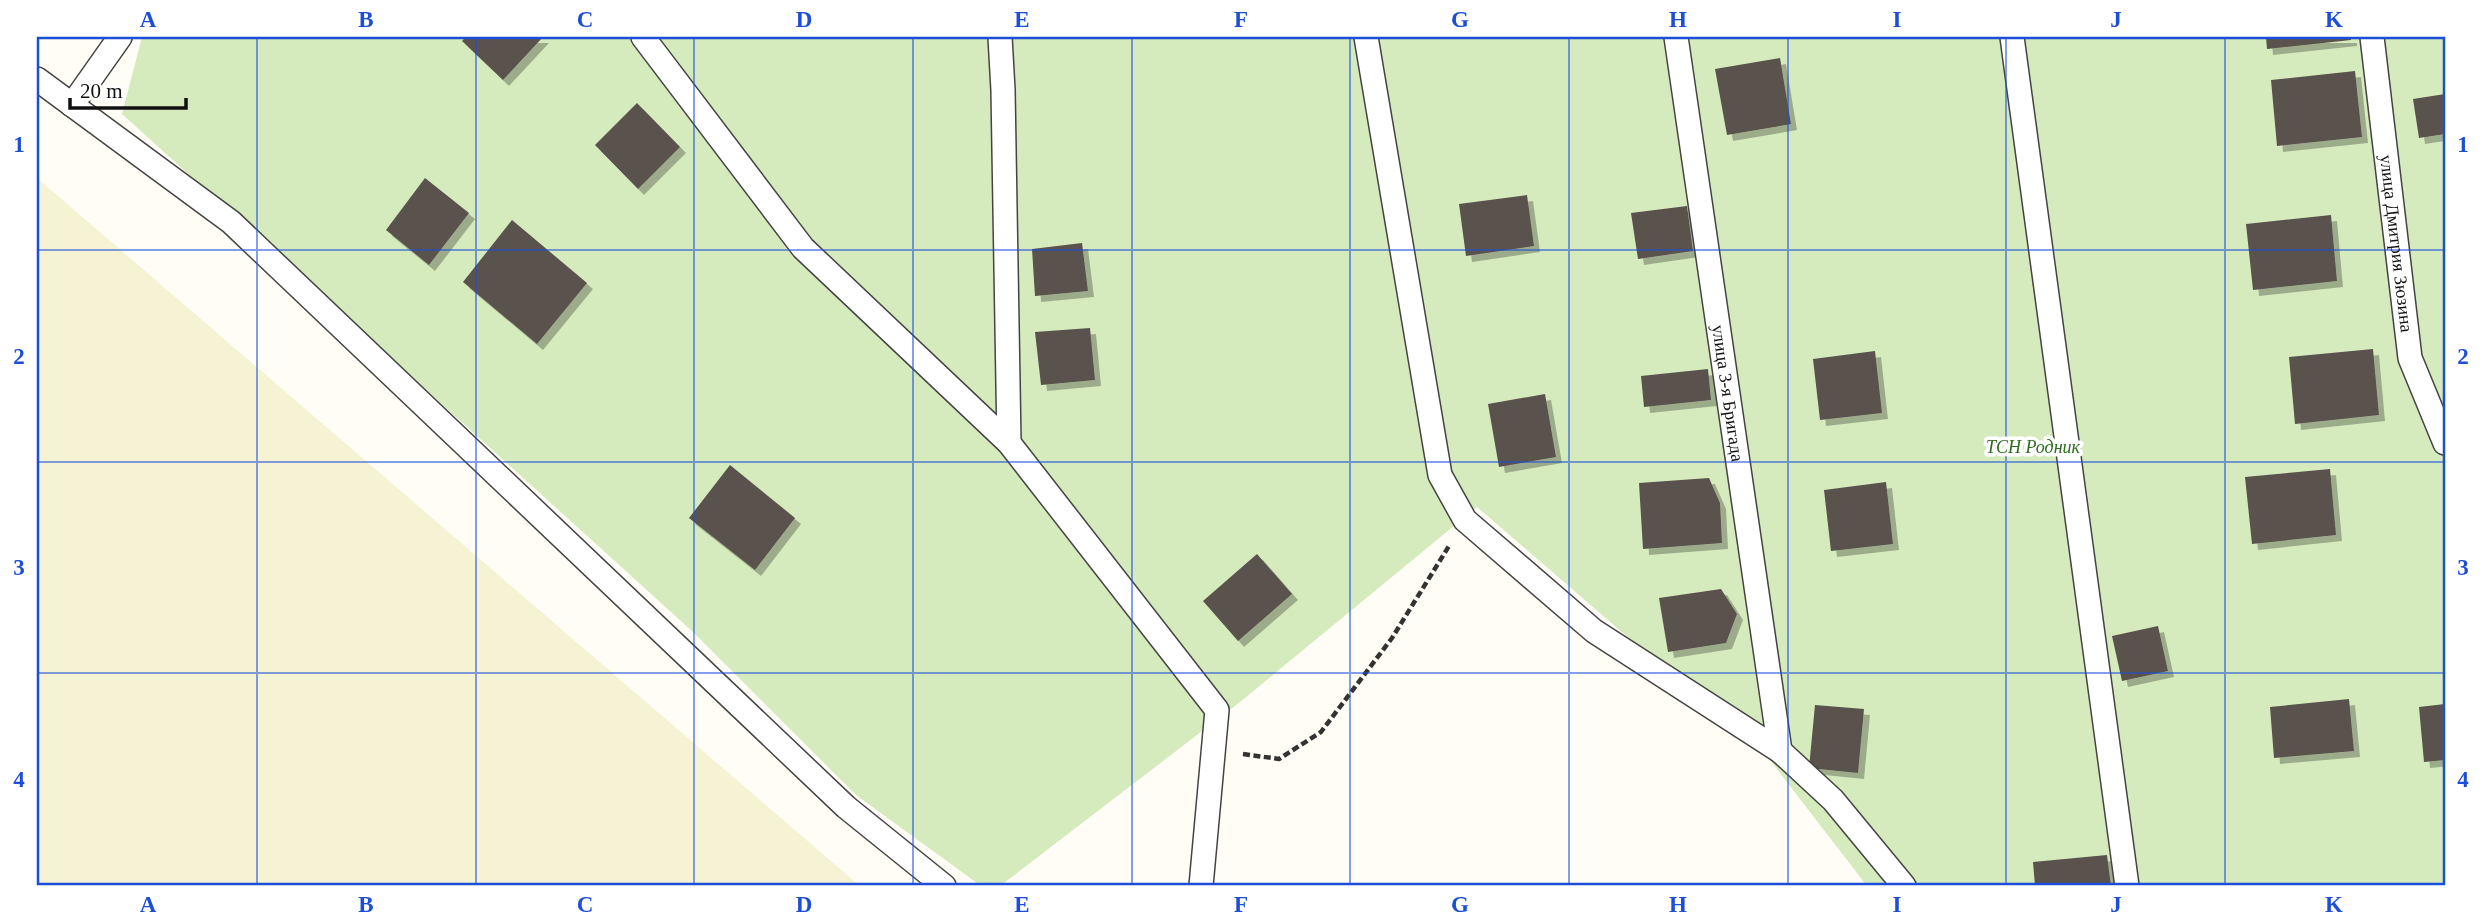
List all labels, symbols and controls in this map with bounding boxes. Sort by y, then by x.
text: A [140,7,157,32]
text: B [358,7,374,32]
text: C [577,7,593,32]
text: D [796,7,812,32]
text: E [1014,7,1030,32]
text: F [1234,7,1248,32]
text: G [1451,7,1469,32]
text: H [1669,7,1687,32]
text: I [1893,7,1902,32]
text: J [2110,7,2122,32]
text: K [2325,7,2343,32]
scale bar [70,66,186,110]
text: 20 m [80,79,123,103]
text: 1 [13,132,25,157]
text: 1 [2457,132,2469,157]
street label: улица Дмитрия Зюзина [2376,154,2417,333]
street label: улица 3-я Бригада [1708,323,1748,463]
text: 2 [13,344,25,369]
text: 2 [2457,344,2469,369]
park label: ТСН Родник [1986,437,2081,457]
text: 3 [13,555,25,580]
text: 3 [2457,555,2469,580]
text: 4 [13,767,25,792]
text: 4 [2457,767,2469,792]
text: A [140,892,157,917]
text: B [358,892,374,917]
text: C [577,892,593,917]
text: D [796,892,812,917]
text: E [1014,892,1030,917]
text: F [1234,892,1248,917]
text: G [1451,892,1469,917]
text: H [1669,892,1687,917]
text: I [1893,892,1902,917]
text: J [2110,892,2122,917]
text: K [2325,892,2343,917]

